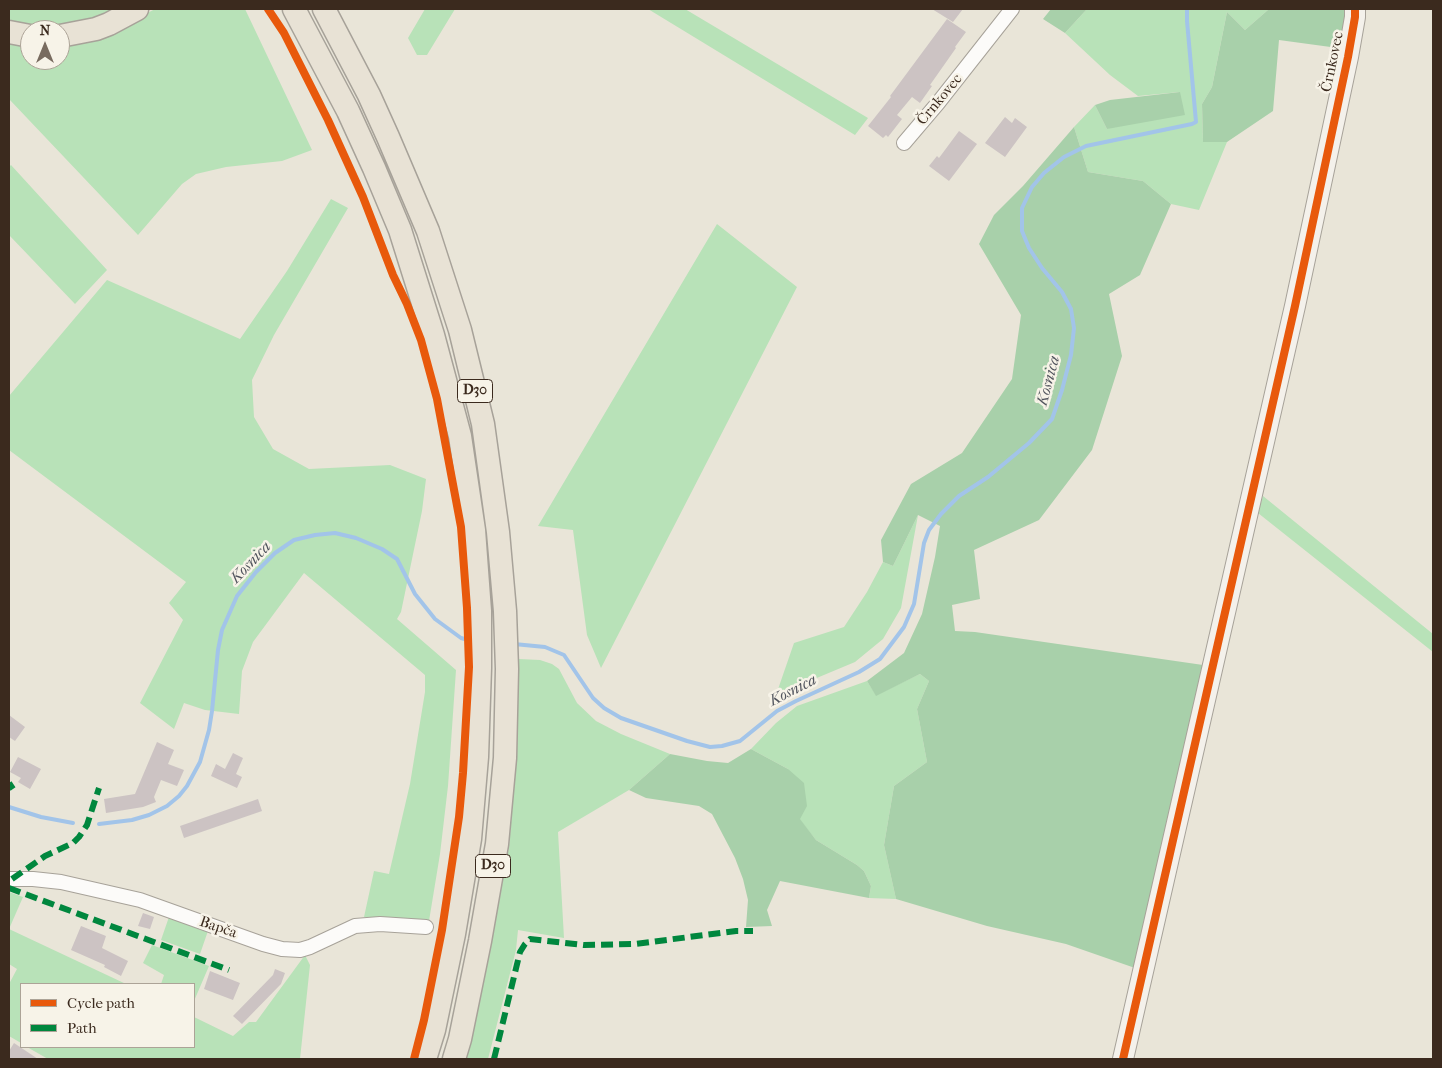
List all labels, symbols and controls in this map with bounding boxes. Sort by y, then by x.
north arrow [20,20,70,70]
text: N [40,22,50,39]
street label: Črnkovec [1318,30,1348,94]
street label: Črnkovec [913,71,967,129]
water label: Kosnica [1033,354,1065,408]
road number: D30 [458,380,492,402]
water label: Kosnica [226,538,276,588]
water label: Kosnica [766,671,820,711]
road number: D30 [476,854,510,878]
street label: Bapča [197,913,239,943]
legend [20,983,195,1048]
text: Cycle path [67,994,135,1012]
text: Path [67,1019,97,1037]

